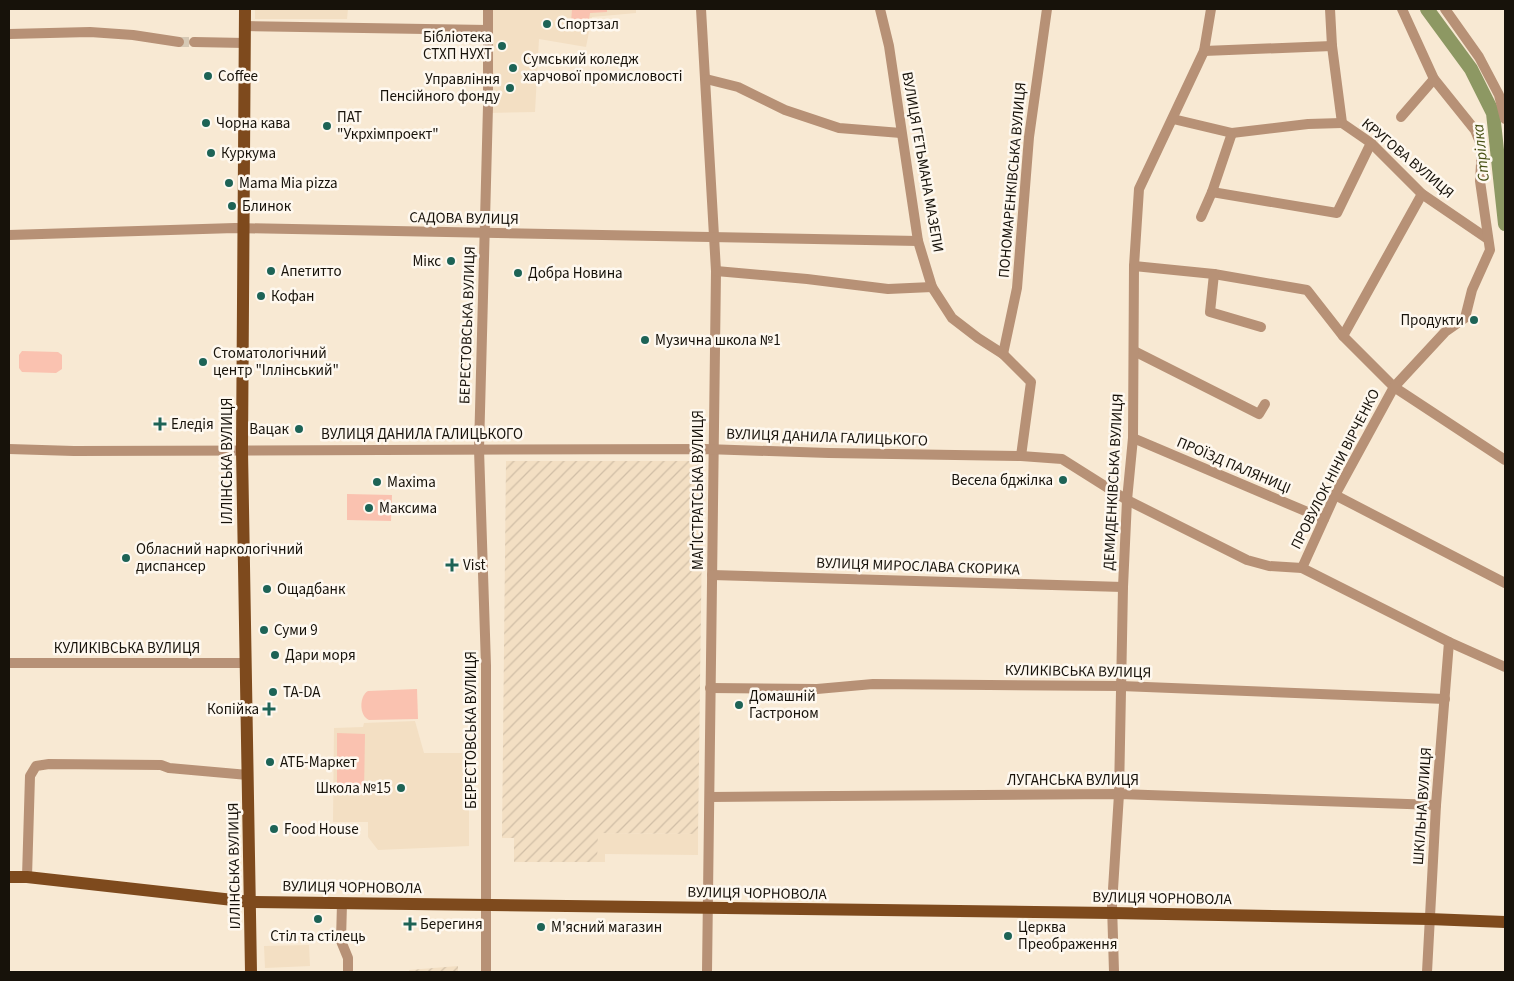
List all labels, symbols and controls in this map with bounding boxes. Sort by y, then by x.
place label: Спортзал [557,14,619,35]
marker: Спортзал [541,18,553,30]
place label: Бібліотека СТХП НУХТ [423,27,492,65]
marker: Бібліотека СТХП НУХТ [496,40,508,52]
place label: Сумський коледж харчової промисловості [523,49,683,87]
marker: Сумський коледж харчової промисловості [507,62,519,74]
place label: Coffee [218,66,258,87]
place label: Управління Пенсійного фонду [380,69,500,107]
marker: Coffee [202,70,214,82]
street label: ВУЛИЦЯ ГЕТЬМАНА МАЗЕПИ [896,70,949,254]
street label: ПОНОМАРЕНКІВСЬКА ВУЛИЦЯ [993,81,1032,279]
marker: Управління Пенсійного фонду [504,82,516,94]
place label: ПАТ "Укрхімпроект" [337,107,439,145]
place label: Чорна кава [216,113,290,134]
street label: КРУГОВА ВУЛИЦЯ [1357,113,1458,203]
marker: Чорна кава [200,117,212,129]
marker: ПАТ "Укрхімпроект" [321,120,333,132]
water label: Стрілка [1467,122,1495,183]
place label: Куркума [221,143,276,164]
marker: Куркума [205,147,217,159]
place label: Mama Mia pizza [239,173,338,194]
marker: Mama Mia pizza [223,177,235,189]
place label: Блинок [242,196,292,217]
marker: Блинок [226,200,238,212]
street label: САДОВА ВУЛИЦЯ [409,207,519,230]
street label: БЕРЕСТОВСЬКА ВУЛИЦЯ [454,246,481,404]
place label: Мікс [412,251,441,272]
marker: Мікс [445,255,457,267]
place label: Апетитто [281,261,342,282]
place label: Добра Новина [528,263,623,284]
marker: Апетитто [265,265,277,277]
marker: Добра Новина [512,267,524,279]
place label: Кофан [271,286,315,307]
marker: Кофан [255,290,267,302]
place label: Продукти [1400,310,1464,331]
marker: Продукти [1468,314,1480,326]
place label: Музична школа №1 [655,330,781,351]
marker: Музична школа №1 [639,334,651,346]
place label: Стоматологічний центр "Іллінський" [213,343,339,381]
marker: Стоматологічний центр "Іллінський" [197,356,209,368]
street label: ПРОВУЛОК НІНИ ВІРЧЕНКО [1286,385,1385,553]
street label: ДЕМИДЕНКІВСЬКА ВУЛИЦЯ [1098,393,1129,571]
street label: ІЛЛІНСЬКА ВУЛИЦЯ [217,398,238,524]
street label: МАҐІСТРАТСЬКА ВУЛИЦЯ [688,410,709,570]
place label: Еледія [171,414,214,435]
marker: Еледія [153,417,167,431]
place label: Вацак [249,419,290,440]
marker: Вацак [293,423,305,435]
street label: ВУЛИЦЯ ДАНИЛА ГАЛИЦЬКОГО [726,423,928,452]
street label: ВУЛИЦЯ ДАНИЛА ГАЛИЦЬКОГО [321,424,523,445]
street label: ПРОЇЗД ПАЛЯНИЦІ [1174,432,1294,499]
place label: Весела бджілка [951,470,1053,491]
place label: Maxima [387,472,436,493]
marker: Весела бджілка [1057,474,1069,486]
marker: Maxima [371,476,383,488]
place label: Максима [379,498,437,519]
marker: Максима [363,502,375,514]
place label: Обласний наркологічний диспансер [136,539,303,577]
marker: Обласний наркологічний диспансер [120,552,132,564]
street label: ВУЛИЦЯ МИРОСЛАВА СКОРИКА [816,552,1021,581]
place label: Vist [463,555,485,576]
marker: Vist [445,558,459,572]
place label: Ощадбанк [277,579,346,600]
marker: Ощадбанк [261,583,273,595]
place label: Суми 9 [274,620,318,641]
marker: Суми 9 [258,624,270,636]
street label: КУЛИКІВСЬКА ВУЛИЦЯ [54,638,200,659]
place label: Дари моря [285,645,356,666]
marker: Дари моря [269,649,281,661]
street label: БЕРЕСТОВСЬКА ВУЛИЦЯ [461,651,482,809]
street label: КУЛИКІВСЬКА ВУЛИЦЯ [1005,660,1151,683]
place label: TA-DA [283,682,321,703]
marker: TA-DA [267,686,279,698]
place label: Домашній Гастроном [749,686,819,724]
place label: Копійка [207,699,259,720]
marker: Домашній Гастроном [733,699,745,711]
marker: Копійка [263,703,275,715]
street label: ШКІЛЬНА ВУЛИЦЯ [1408,746,1437,866]
place label: АТБ-Маркет [280,752,357,773]
marker: АТБ-Маркет [264,756,276,768]
street label: ЛУГАНСЬКА ВУЛИЦЯ [1007,770,1139,791]
place label: Школа №15 [316,778,391,799]
marker: Школа №15 [395,782,407,794]
street label: ІЛЛІНСЬКА ВУЛИЦЯ [223,802,246,930]
place label: Food House [284,819,359,840]
marker: Food House [268,823,280,835]
street label: ВУЛИЦЯ ЧОРНОВОЛА [282,876,423,899]
street label: ВУЛИЦЯ ЧОРНОВОЛА [687,882,828,905]
street label: ВУЛИЦЯ ЧОРНОВОЛА [1092,887,1233,910]
marker: Стіл та стілець [312,913,324,925]
place label: Берегиня [420,914,483,935]
place label: М'ясний магазин [551,917,662,938]
place label: Церква Преображення [1018,917,1118,955]
marker: Берегиня [404,918,416,930]
marker: М'ясний магазин [535,921,547,933]
place label: Стіл та стілець [270,926,366,947]
marker: Церква Преображення [1002,930,1014,942]

